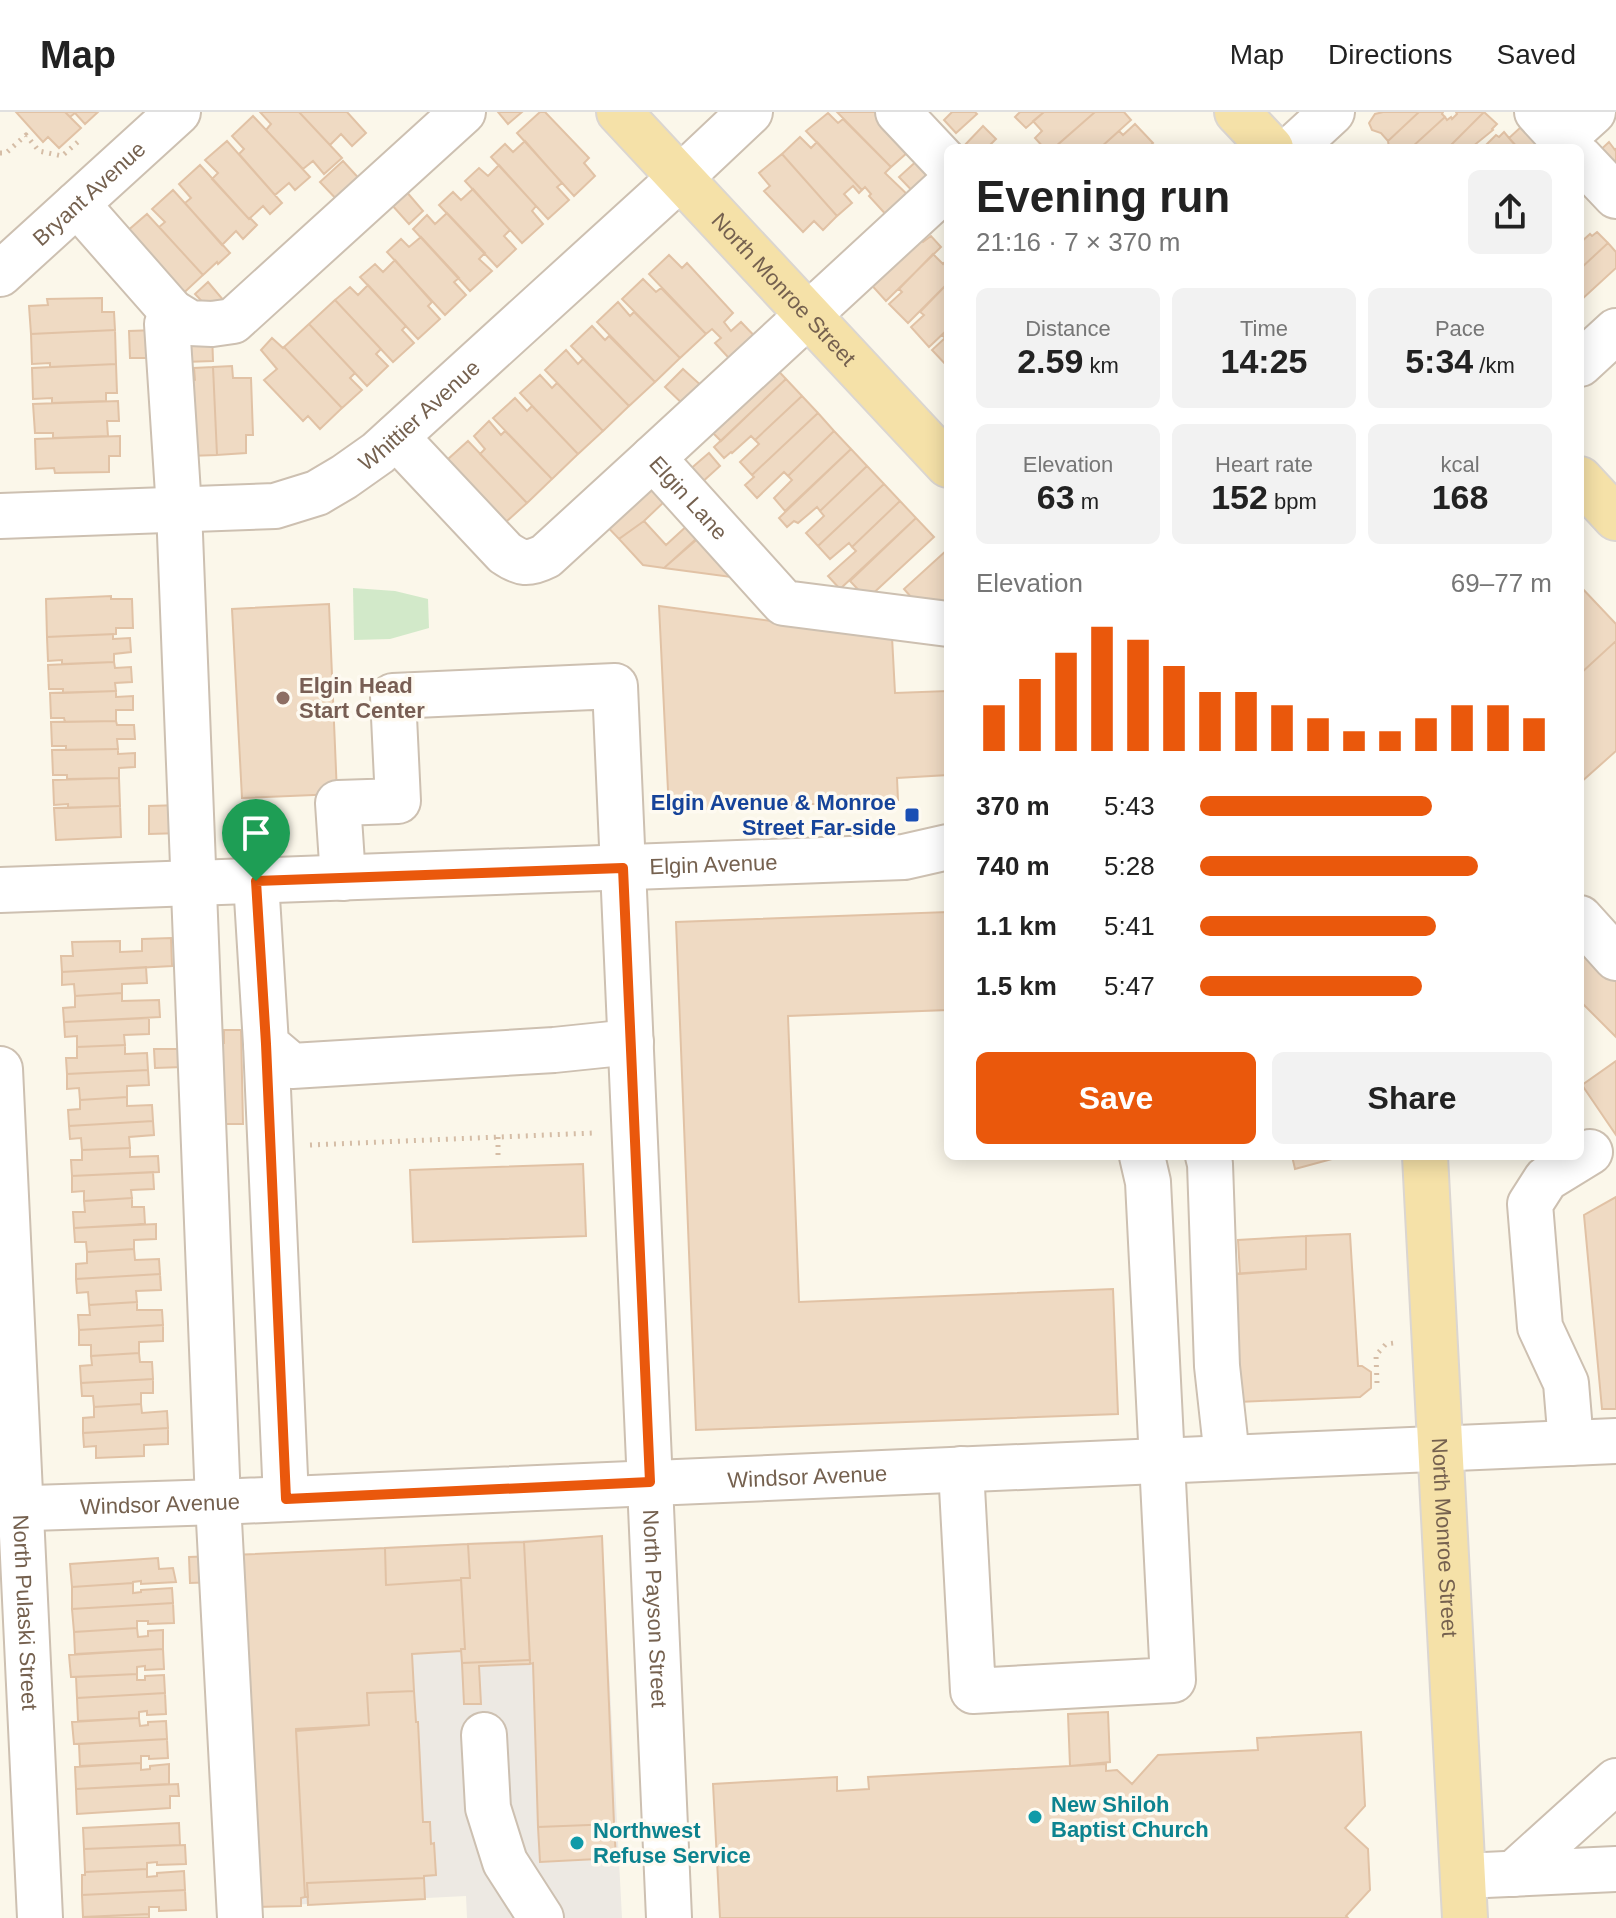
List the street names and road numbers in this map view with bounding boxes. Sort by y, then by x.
street label: Bryant Avenue [28,136,150,251]
street label: North Monroe Street [707,208,861,371]
street label: Whittier Avenue [354,354,485,475]
street label: Elgin Lane [645,451,733,545]
street label: Elgin Avenue [649,849,778,879]
street label: North Monroe Street [1427,1437,1463,1638]
street label: Windsor Avenue [727,1460,888,1492]
street label: Windsor Avenue [80,1489,240,1519]
street label: North Payson Street [639,1509,672,1708]
street label: North Pulaski Street [9,1514,43,1711]

